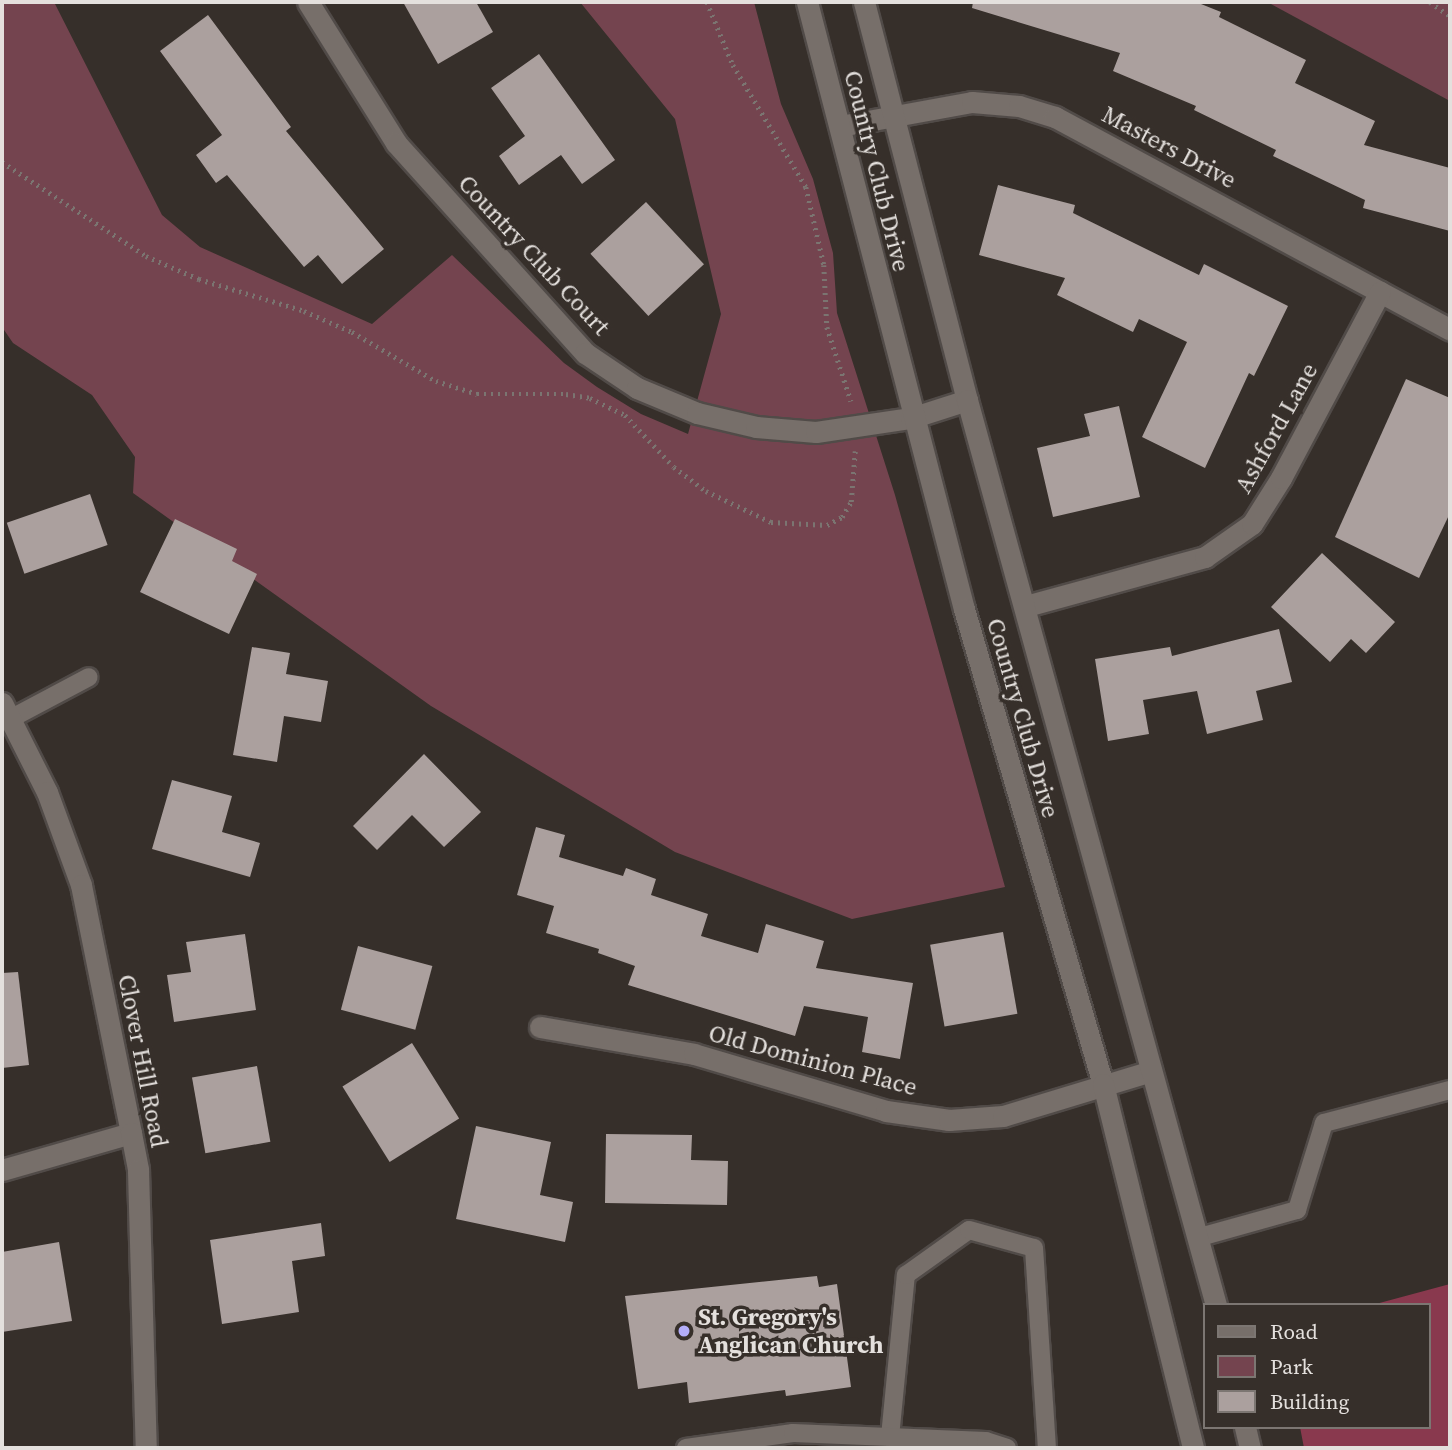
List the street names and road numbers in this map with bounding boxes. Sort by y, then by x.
street label: Country Club Drive [838,68,916,274]
street label: Masters Drive [1097,100,1241,194]
street label: Country Club Court [452,169,616,341]
street label: Ashford Lane [1228,358,1324,498]
street label: Country Club Drive [981,615,1065,821]
street label: Clover Hill Road [112,972,174,1150]
street label: Old Dominion Place [706,1018,920,1102]

